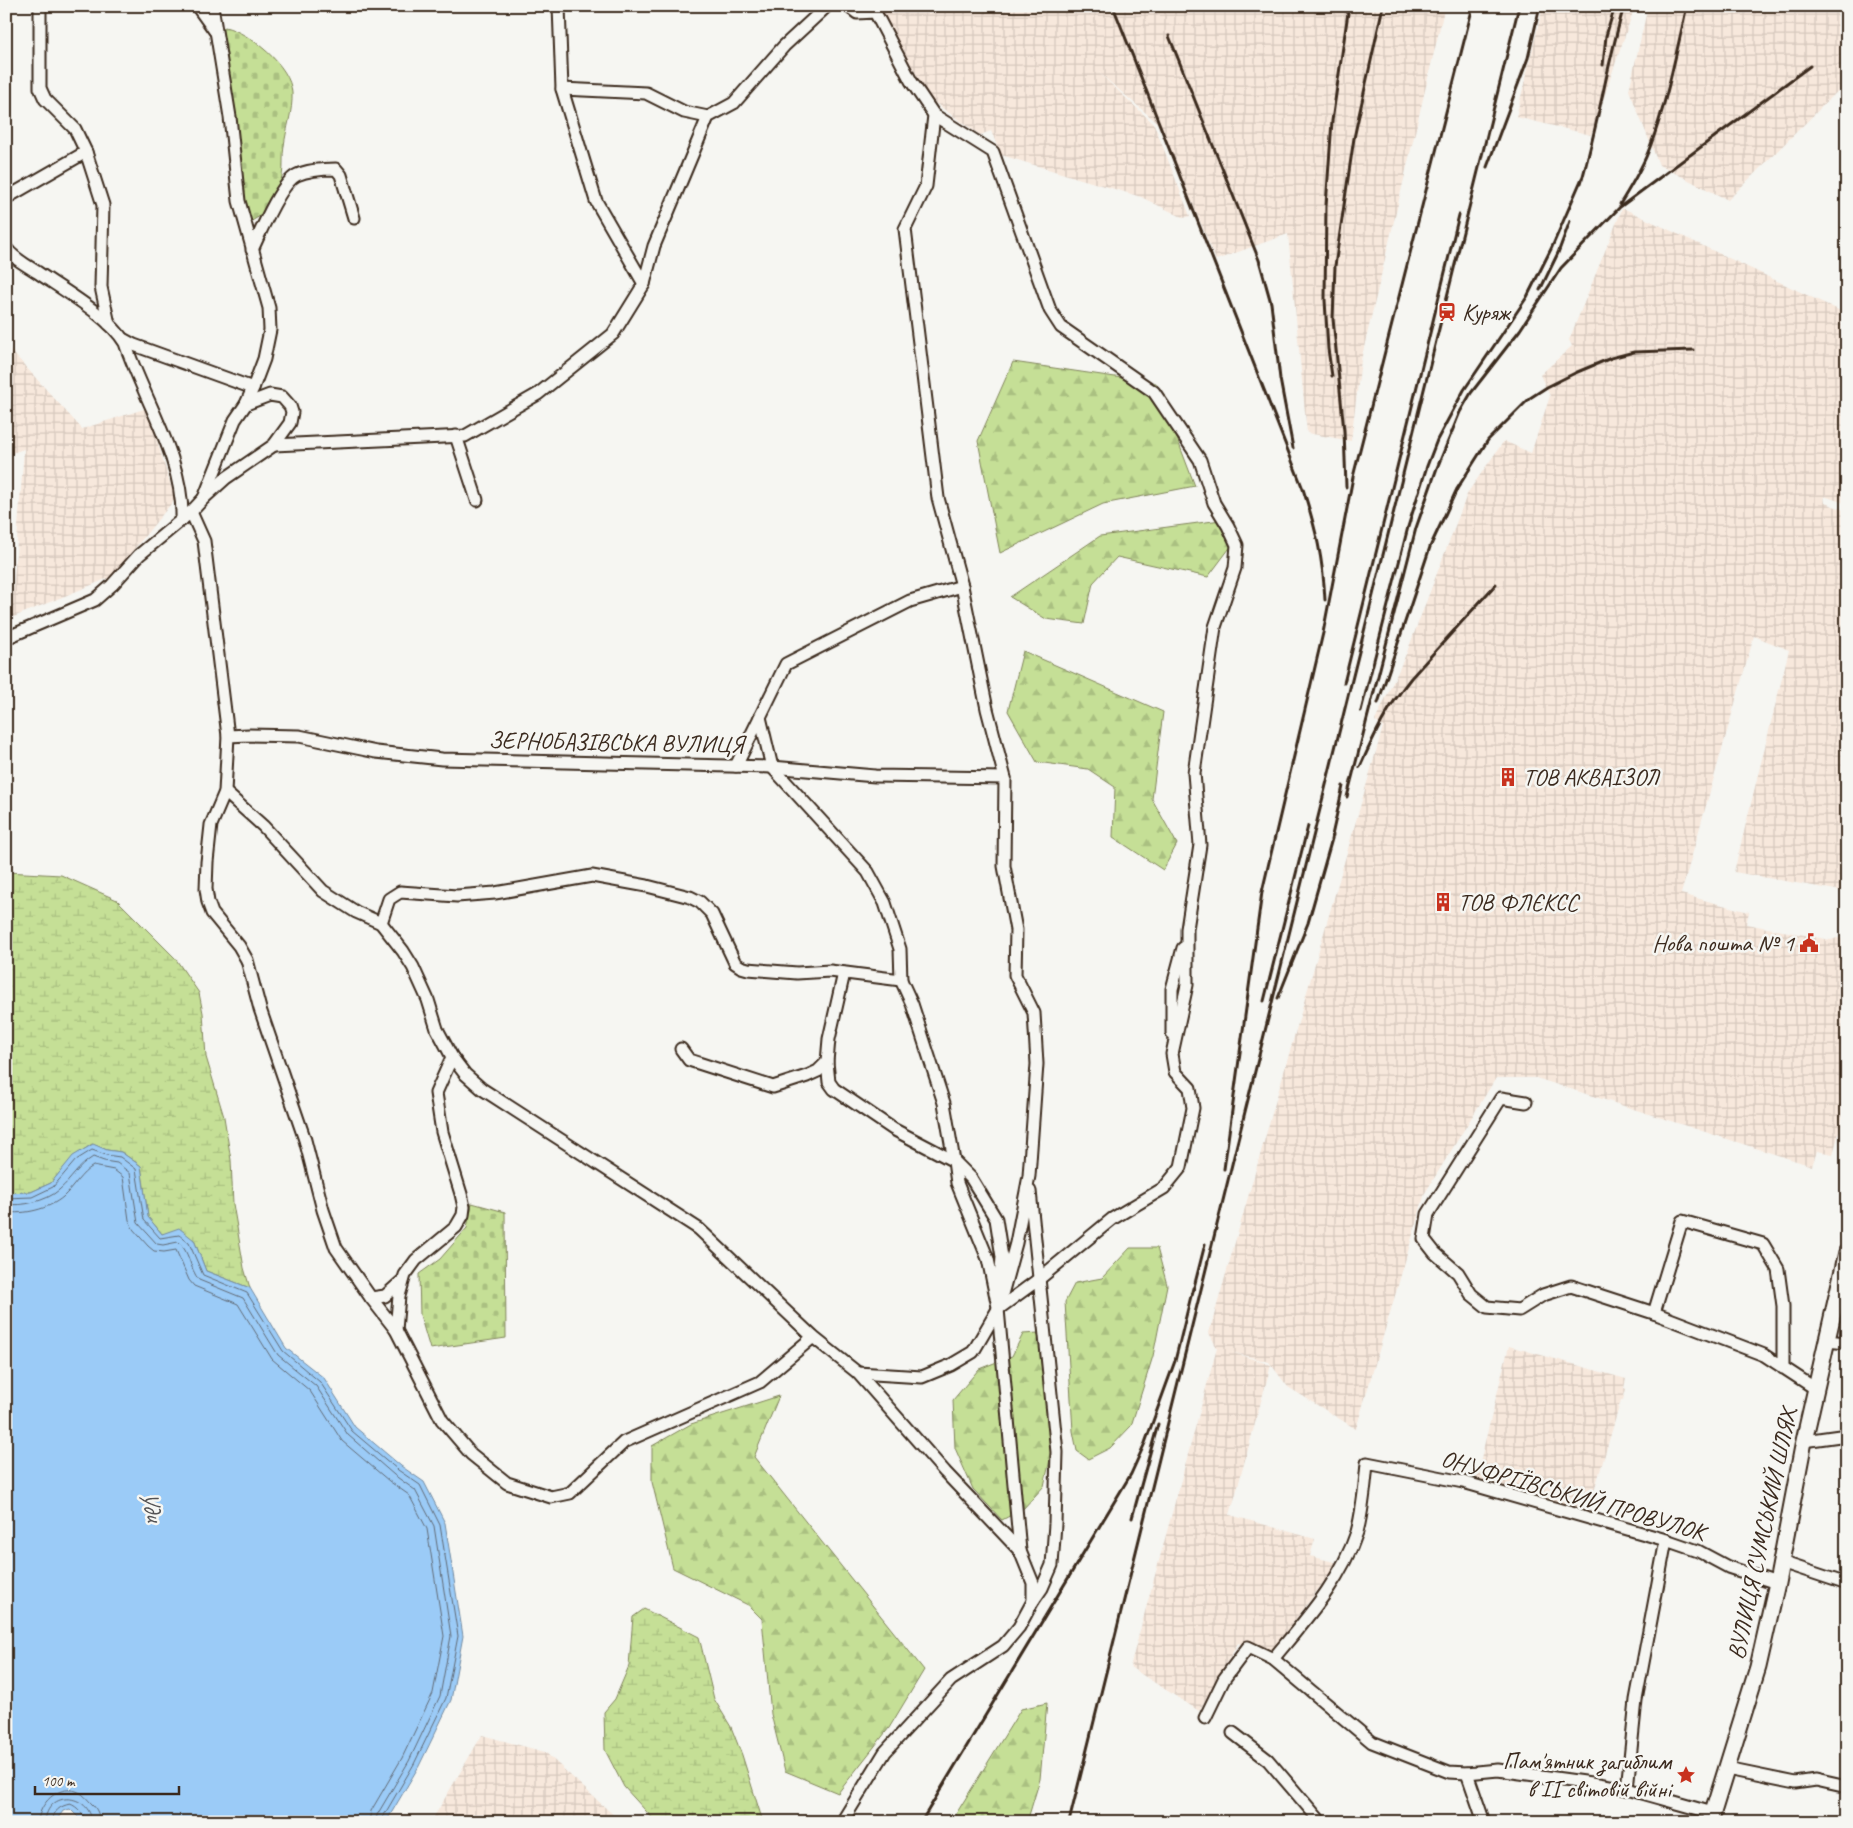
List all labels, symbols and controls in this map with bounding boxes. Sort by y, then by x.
place label: Куряж [1462,297,1512,327]
station icon: Куряж [1436,301,1458,323]
street label: ЗЕРНОБАЗІВСЬКА ВУЛИЦЯ [488,725,748,759]
place label: ТОВ АКВАІЗОЛ [1523,762,1661,792]
building icon: ТОВ АКВАІЗОЛ [1497,766,1519,788]
place label: ТОВ ФЛЄКСС [1458,887,1580,917]
building icon: ТОВ ФЛЄКСС [1432,891,1454,913]
place label: Нова пошта № 1 [1652,928,1795,958]
public building icon: Нова пошта № 1 [1798,932,1820,954]
street label: ВУЛИЦЯ СУМСЬКИЙ ШЛЯХ [1721,1403,1804,1662]
street label: ОНУФРІЇВСЬКИЙ ПРОВУЛОК [1438,1443,1712,1548]
water label: Уди [131,1486,172,1528]
place label: Пам'ятник загиблим в II світовій війні [1503,1746,1674,1804]
scale bar [35,1763,179,1795]
place icon: Пам'ятник загиблим в II світовій війні [1675,1764,1697,1786]
text: 100 m [42,1772,76,1791]

